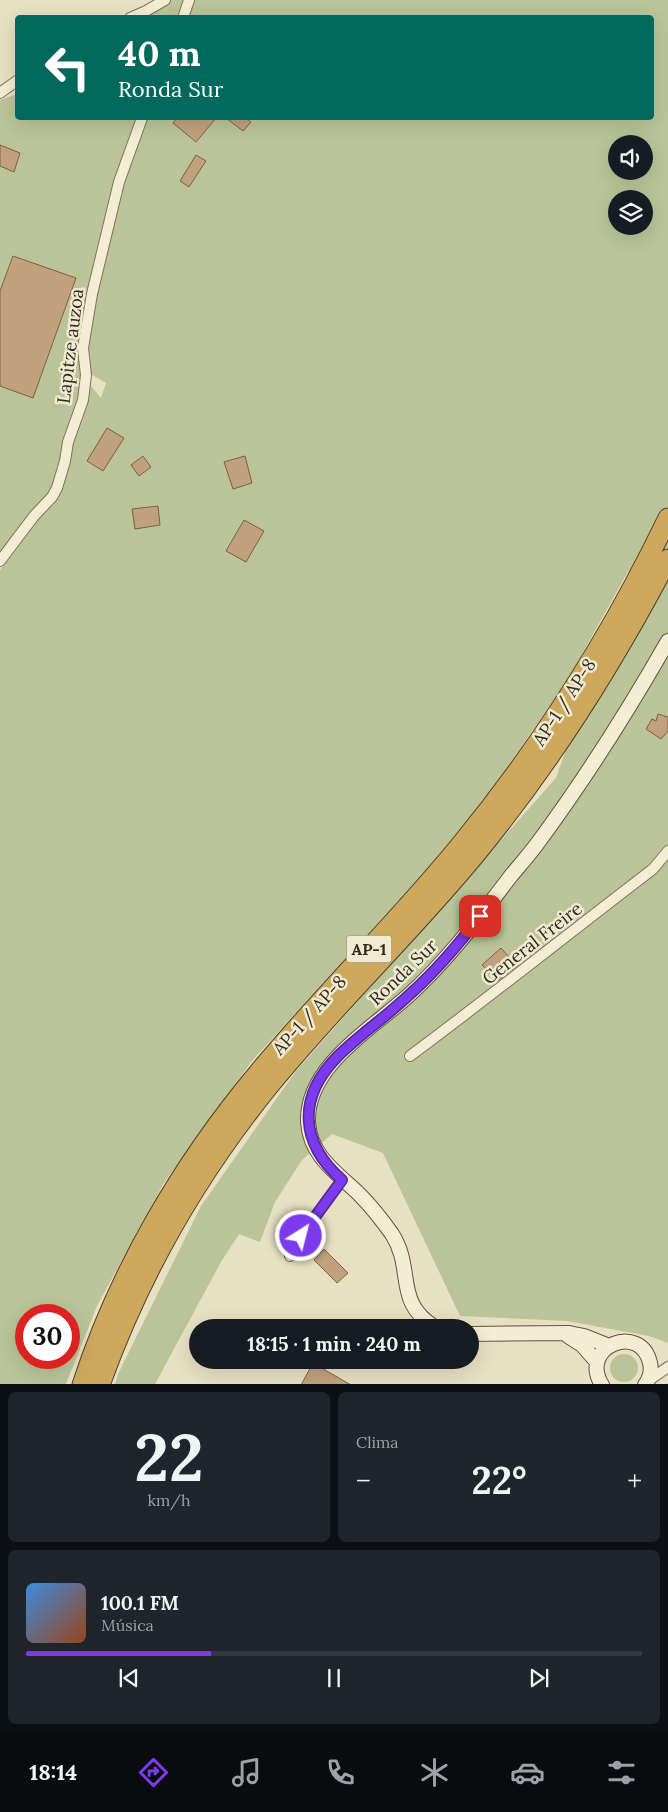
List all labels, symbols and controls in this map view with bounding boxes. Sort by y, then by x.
text: 40 m [118,31,201,76]
icon: left [35,35,100,100]
text: Ronda Sur [118,75,223,103]
map controls [608,135,653,235]
button: sound [608,135,653,180]
button: layers [608,190,653,235]
street label: Lapitze auzoa [52,287,88,405]
street label: AP-1 / AP-8 [527,654,601,751]
pin [459,895,501,937]
street label: General Freire [478,897,587,989]
icon: arrive [466,902,494,930]
street label: Ronda Sur [364,934,442,1010]
road number: AP-1 [346,936,392,962]
street label: AP-1 / AP-8 [266,970,351,1060]
position arrow [274,1209,326,1261]
speed limit sign: 30 [15,1304,80,1369]
text: 18:15 · 1 min · 240 m [247,1332,421,1356]
text: 22 [134,1416,204,1499]
text: Clima [356,1432,399,1452]
text: 22° [471,1456,527,1504]
text: − [356,1463,371,1499]
text: + [627,1463,642,1499]
text: km/h [147,1490,191,1510]
text: 100.1 FM [101,1591,179,1615]
text: Música [101,1615,154,1635]
icon: previous [115,1664,143,1692]
icon: pause [320,1664,348,1692]
icon: next [525,1664,553,1692]
icon: directions [136,1755,171,1790]
icon: music [229,1755,264,1790]
icon: phone [323,1755,358,1790]
icon: climate [417,1755,452,1790]
icon: car [510,1755,545,1790]
icon: filters [604,1755,639,1790]
text: 18:14 [29,1758,77,1786]

